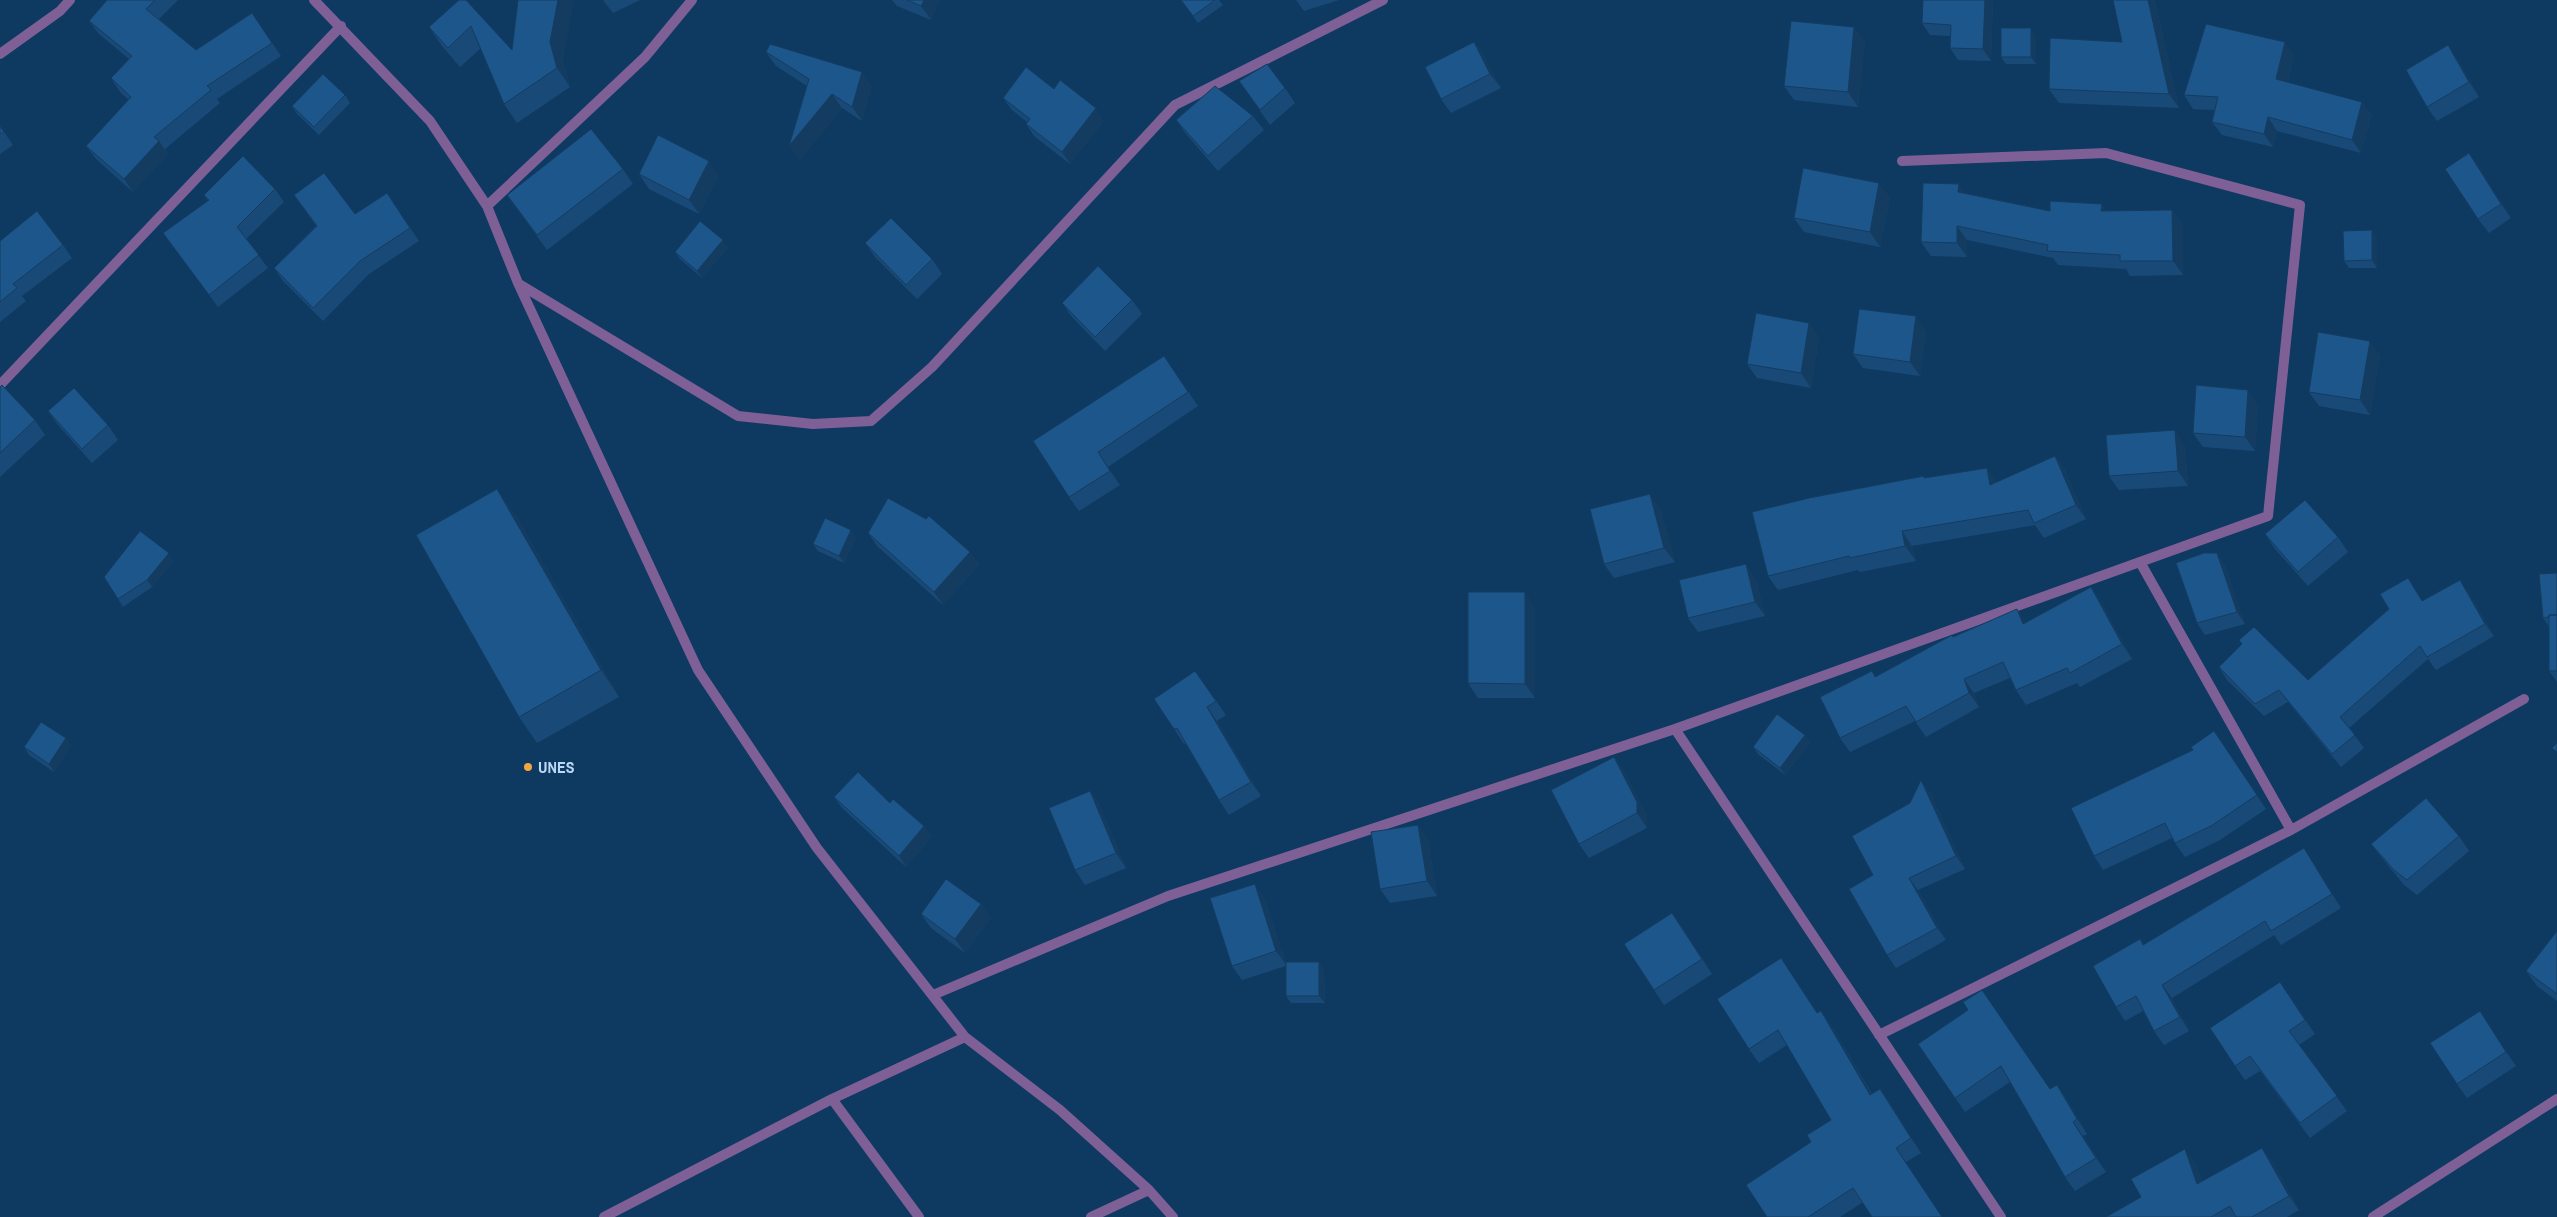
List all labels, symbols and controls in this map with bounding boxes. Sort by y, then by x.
place label: UNES [538,756,575,778]
marker: UNES [522,761,534,773]

